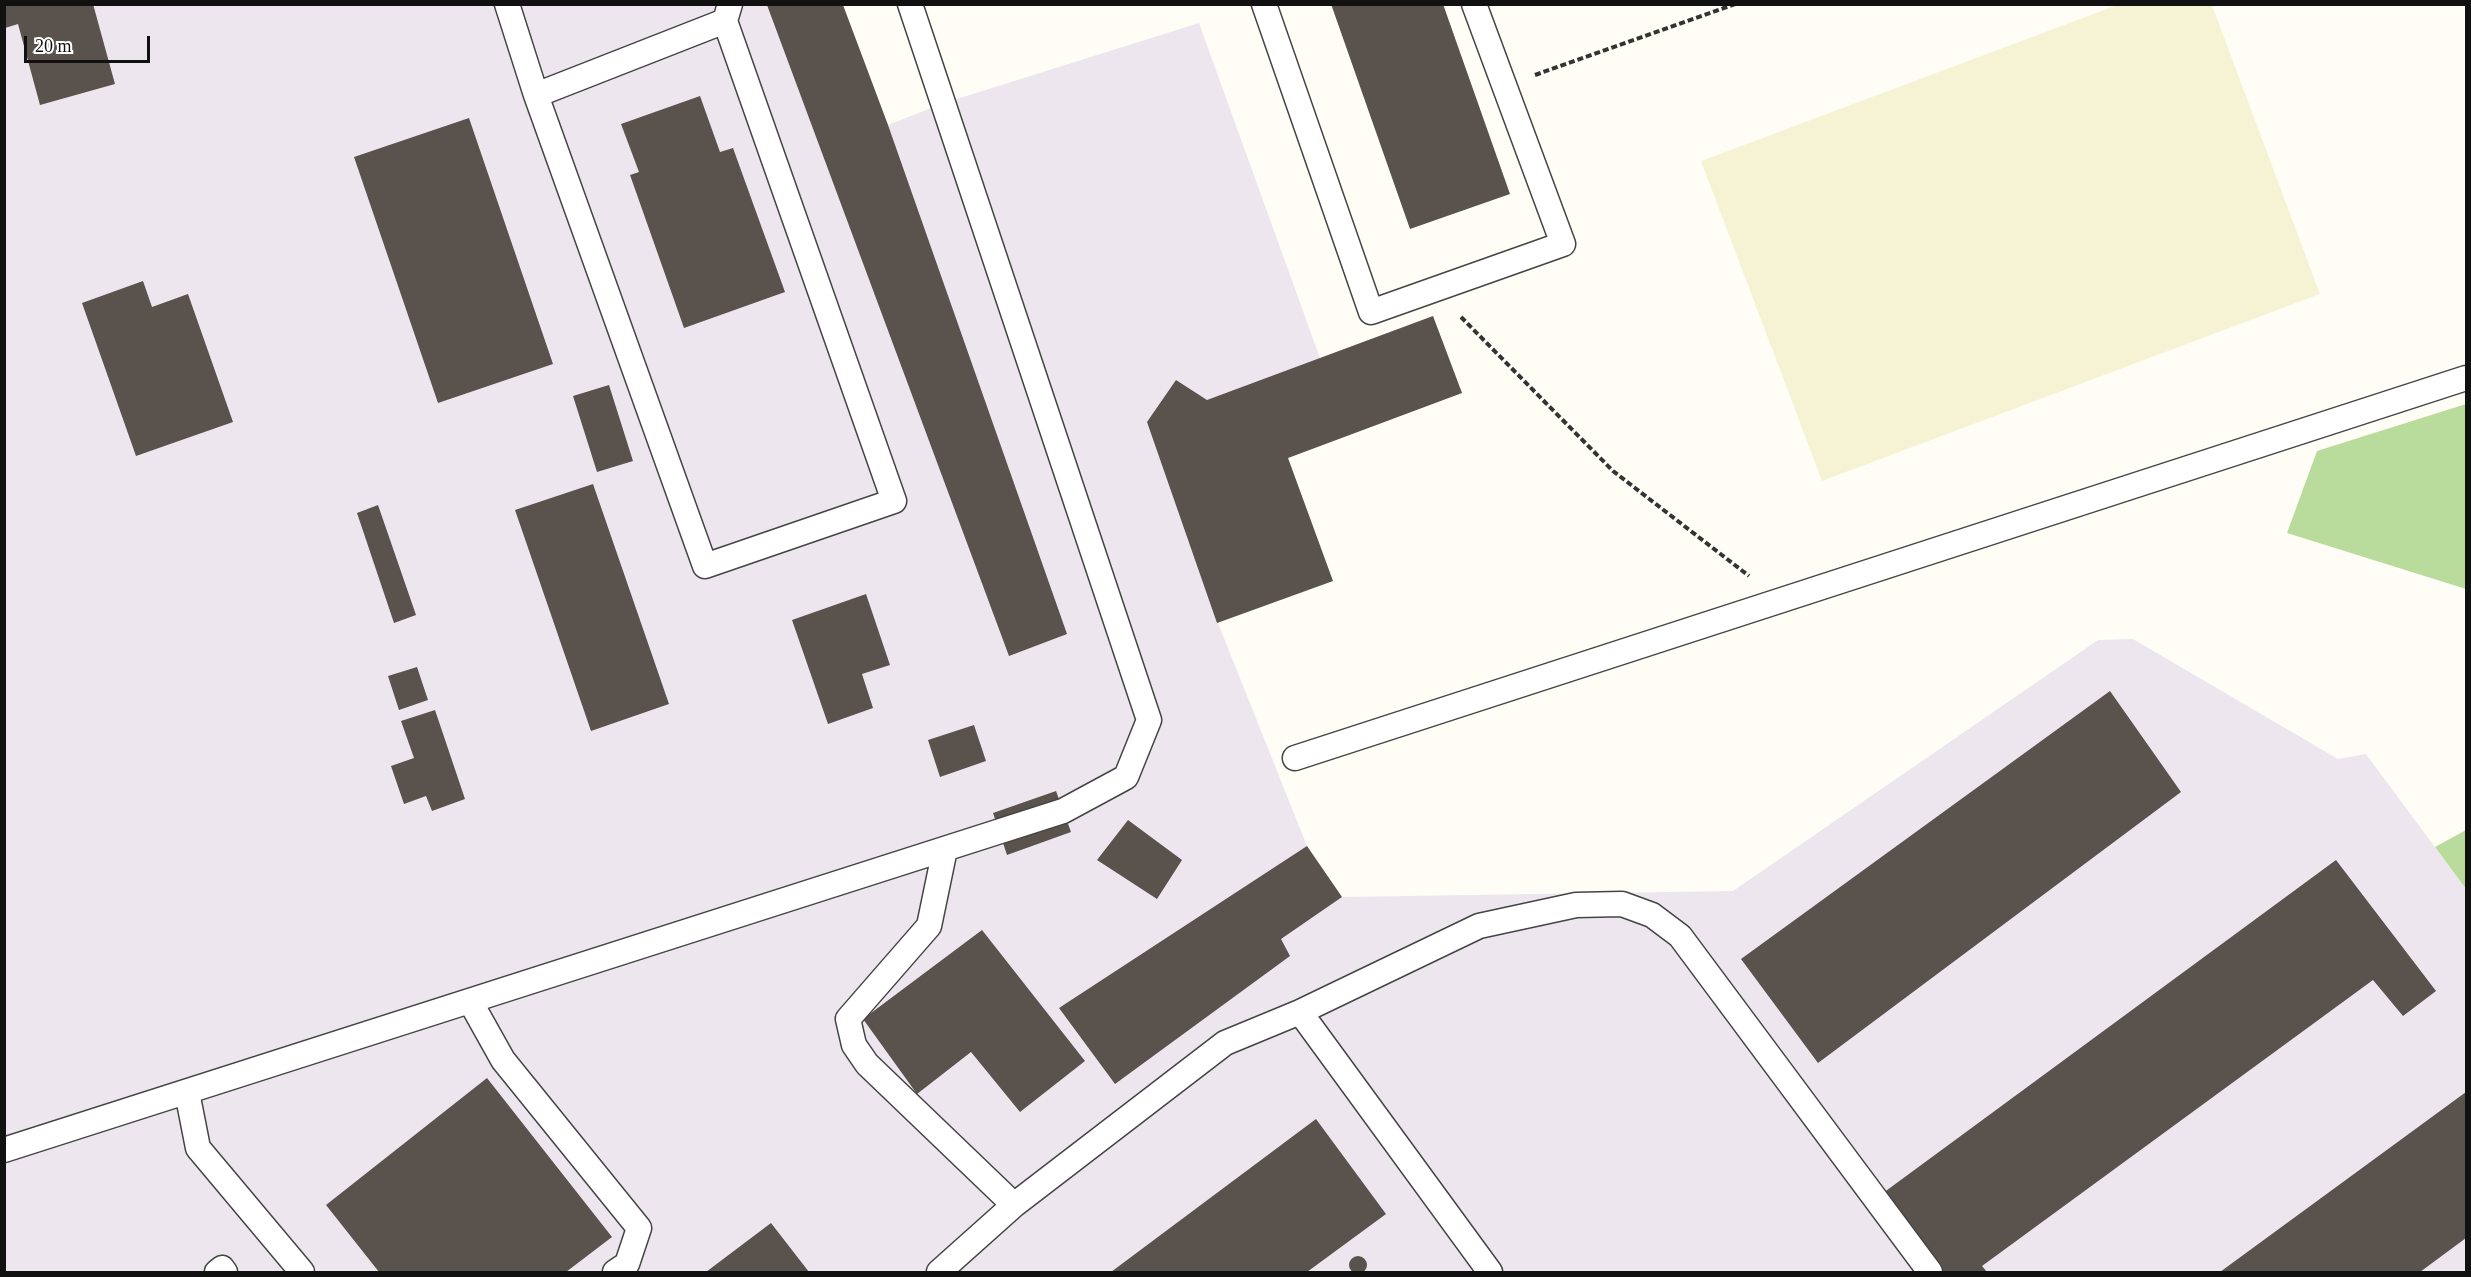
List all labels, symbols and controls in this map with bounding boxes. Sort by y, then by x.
scale bar [27,24,153,62]
text: 20 m [35,36,72,56]

